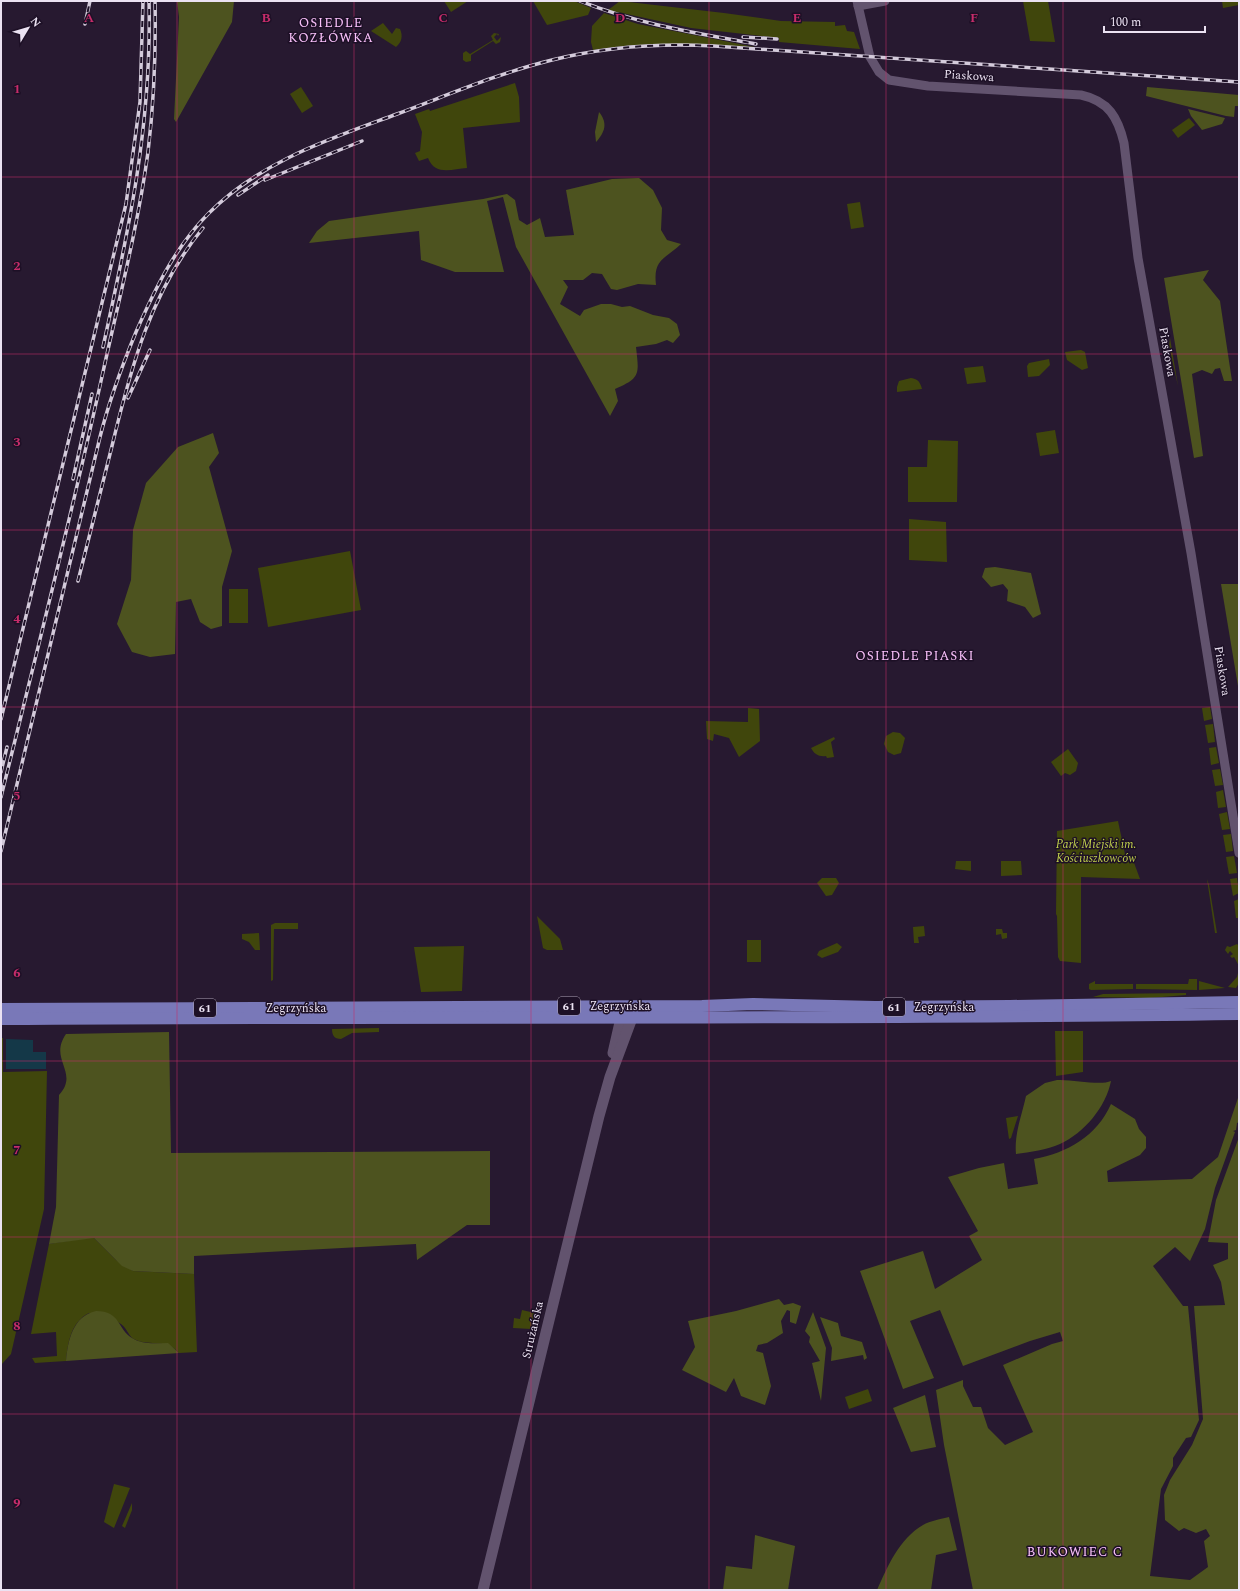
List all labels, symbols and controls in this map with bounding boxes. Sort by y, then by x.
north arrow [8,8,48,48]
text: A [84,8,94,28]
text: B [261,8,271,28]
text: C [438,8,448,28]
text: D [615,8,625,28]
text: E [793,8,802,28]
text: F [970,8,978,28]
scale bar [1104,8,1205,34]
text: N [26,13,45,31]
district label: OSIEDLE KOZŁÓWKA [288,13,374,48]
text: 100 m [1110,13,1141,32]
street label: Piaskowa [943,65,995,87]
text: 1 [13,79,21,99]
text: 2 [13,256,21,276]
street label: Piaskowa [1153,326,1181,379]
text: 3 [13,432,21,452]
text: 4 [13,609,21,629]
street label: Piaskowa [1209,645,1235,697]
district label: OSIEDLE PIASKI [855,646,975,666]
text: 5 [13,786,21,806]
park label: Park Miejski im. Kościuszkowców [1056,835,1136,868]
text: 6 [13,963,21,983]
road number: 61 [558,997,580,1015]
street label: Zegrzyńska [590,997,650,1016]
road number: 61 [883,998,905,1016]
street label: Zegrzyńska [914,998,974,1017]
road number: 61 [194,999,216,1017]
street label: Zegrzyńska [266,999,326,1018]
text: 7 [13,1140,21,1160]
street label: Strużańska [517,1299,549,1361]
text: 8 [13,1316,21,1336]
text: 9 [13,1493,21,1513]
district label: BUKOWIEC C [1027,1542,1123,1562]

